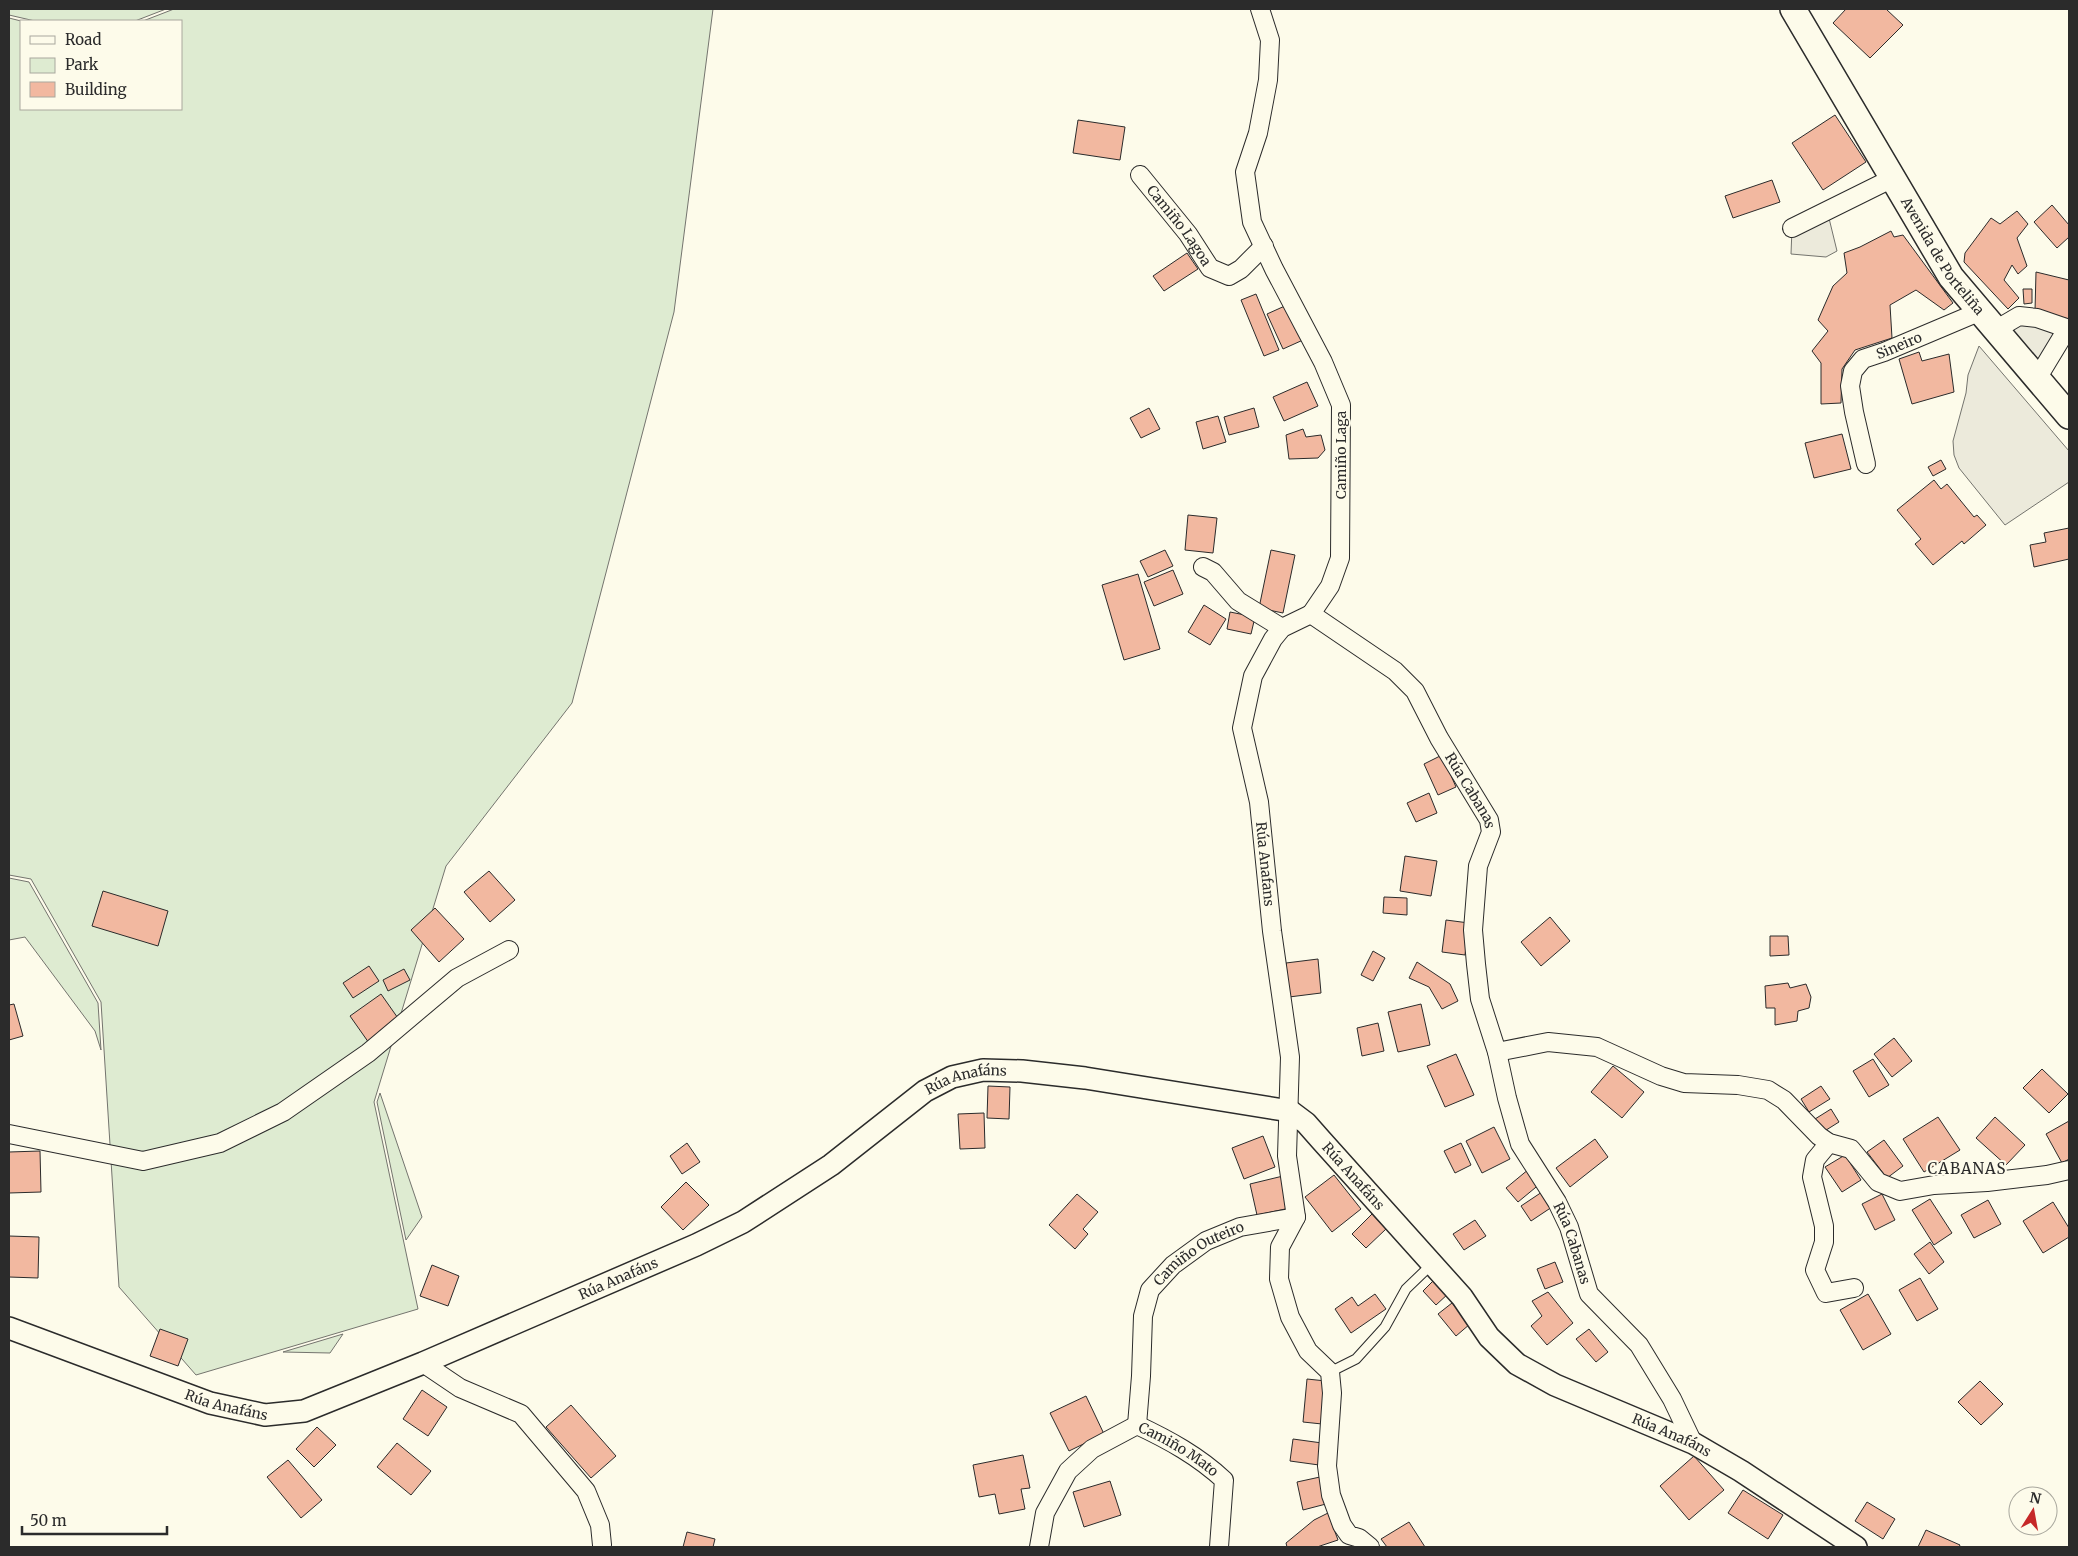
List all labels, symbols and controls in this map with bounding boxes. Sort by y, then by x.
legend [20,20,182,110]
text: Road [65,30,101,49]
text: Park [65,55,99,74]
text: Building [65,80,127,99]
street label: Camiño Lagoa [1143,181,1216,270]
street label: Avenida de Porteliña [1896,193,1989,319]
street label: Sineiro [1874,328,1925,363]
street label: Camiño Laga [1332,410,1350,499]
street label: Rúa Cabanas [1441,749,1499,830]
street label: Rúa Anafans [1252,821,1278,907]
street label: Rúa Anafáns [922,1061,1007,1099]
street label: Rúa Anafáns [1318,1138,1389,1214]
district label: CABANAS [1928,1159,2006,1178]
street label: Rúa Cabanas [1549,1199,1595,1286]
street label: Camiño Outeiro [1149,1217,1247,1290]
street label: Rúa Anafáns [576,1253,661,1304]
street label: Rúa Anafáns [182,1385,270,1424]
street label: Rúa Anafáns [1629,1409,1715,1461]
street label: Camiño Mato [1136,1418,1222,1480]
north arrow [2008,1486,2058,1536]
text: N [2028,1488,2043,1508]
scale bar [22,1504,168,1536]
text: 50 m [30,1511,67,1530]

